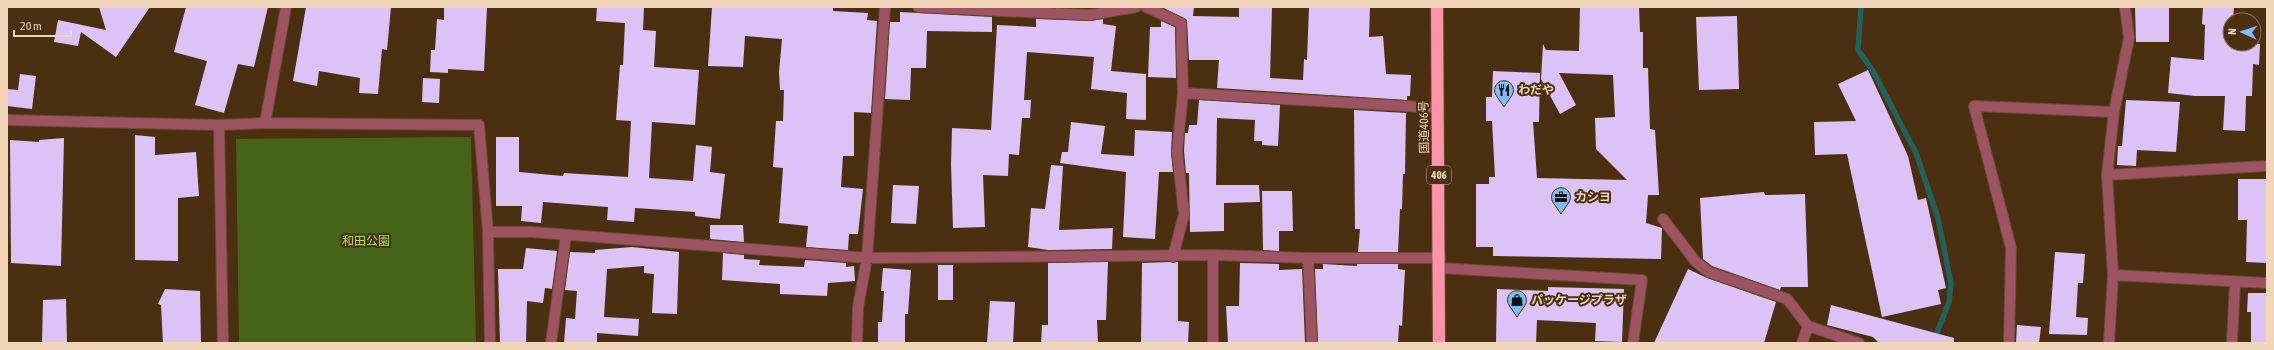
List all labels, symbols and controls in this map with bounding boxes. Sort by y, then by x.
scale bar [14,12,71,38]
north arrow [2222,12,2262,52]
text: 20 m [20,19,42,33]
text: N [2226,28,2238,35]
restaurant icon: わだや [1493,79,1515,107]
place label: わだや [1518,83,1554,97]
street label: 国道406号 [1417,100,1431,154]
road number: 406 [1427,166,1451,184]
office icon: カシヨ [1550,186,1572,214]
place label: カシヨ [1575,190,1611,204]
park label: 和田公園 [342,234,390,248]
shop icon: パッケージプラザ [1506,289,1528,317]
place label: パッケージプラザ [1531,293,1627,307]

